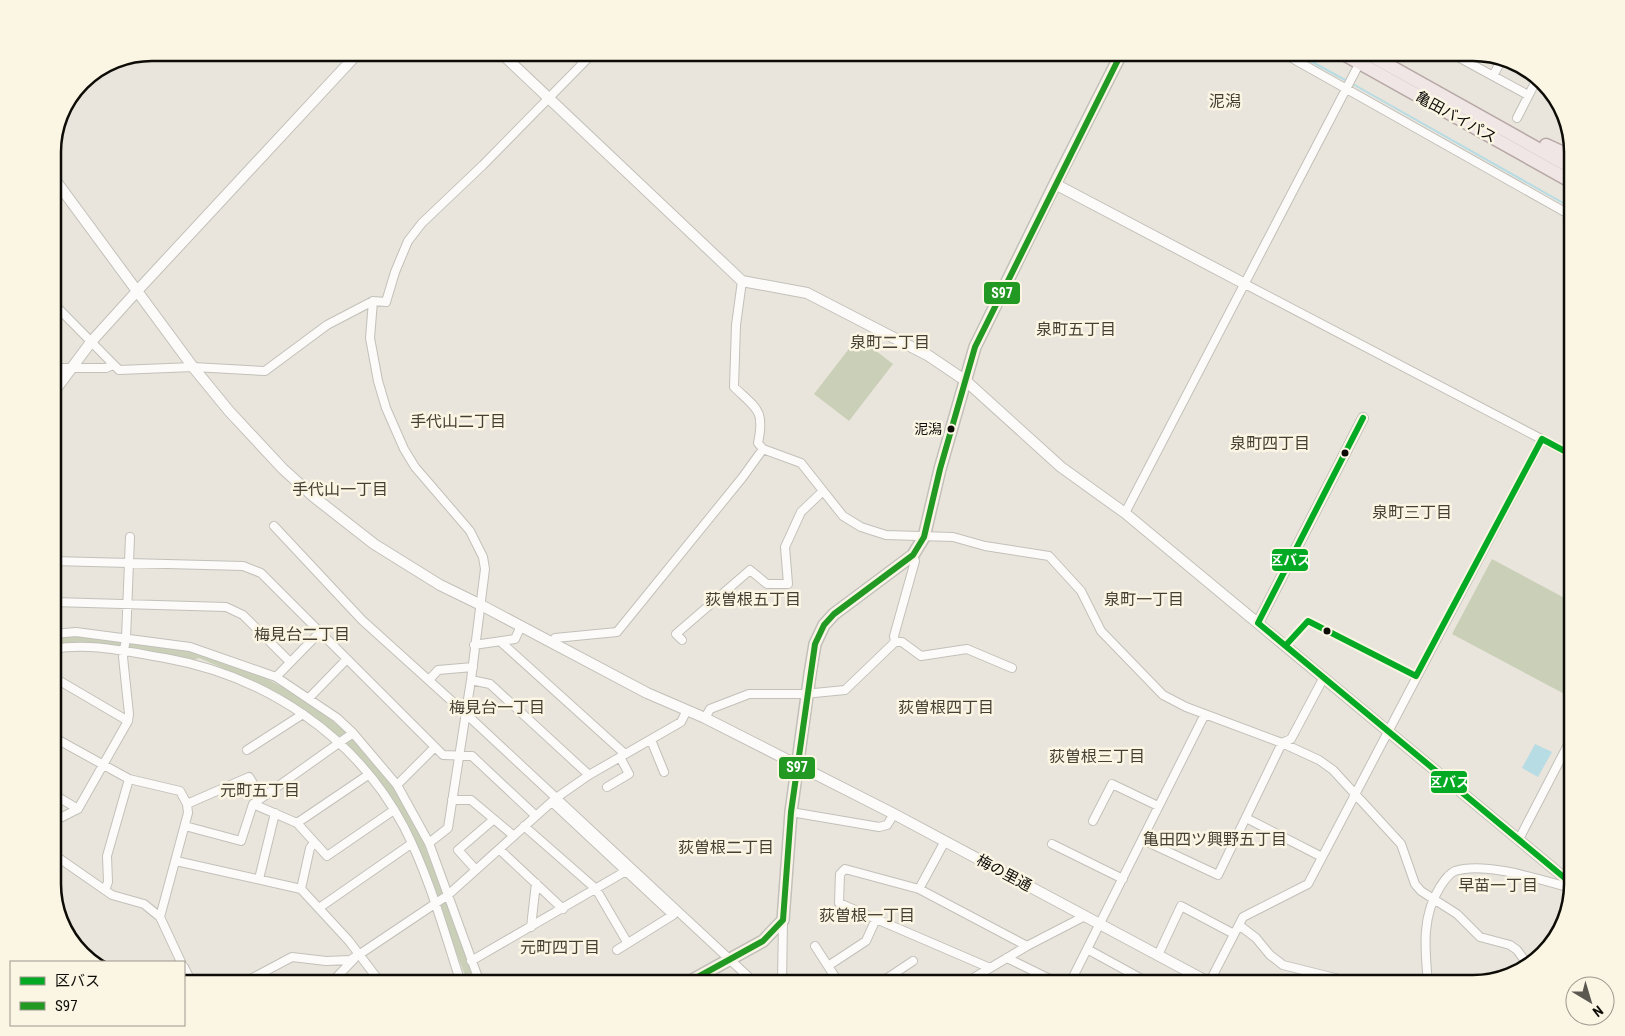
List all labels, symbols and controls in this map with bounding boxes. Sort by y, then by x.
street label: 亀田バイパス [1412,87,1500,147]
district label: 泥潟 [1209,92,1241,111]
line badge: S97 [983,281,1021,305]
text: S97 [991,285,1013,301]
district label: 泉町五丁目 [1036,320,1116,339]
district label: 泉町二丁目 [850,333,930,352]
district label: 手代山二丁目 [410,412,506,431]
place label: 泥潟 [914,421,942,437]
marker: 泥潟 [946,424,956,434]
district label: 泉町四丁目 [1230,434,1310,453]
unlabelled marker [1340,448,1350,458]
district label: 手代山一丁目 [292,480,388,499]
district label: 泉町三丁目 [1372,503,1452,522]
line badge: 区バス [1271,548,1309,572]
text: 区バス [1269,552,1311,568]
district label: 荻曽根五丁目 [705,590,801,609]
district label: 泉町一丁目 [1104,590,1184,609]
district label: 梅見台二丁目 [254,625,350,644]
unlabelled marker [1322,626,1332,636]
district label: 梅見台一丁目 [449,698,545,717]
district label: 荻曽根四丁目 [898,698,994,717]
district label: 荻曽根三丁目 [1049,747,1145,766]
line badge: S97 [778,756,816,780]
text: S97 [786,759,808,775]
line badge: 区バス [1430,770,1468,794]
text: 区バス [1428,774,1470,790]
district label: 元町五丁目 [220,781,300,800]
district label: 亀田四ツ興野五丁目 [1143,830,1287,849]
district label: 荻曽根二丁目 [678,838,774,857]
street label: 梅の里通 [973,851,1035,895]
district label: 早苗一丁目 [1458,876,1538,895]
district label: 荻曽根一丁目 [819,906,915,925]
district label: 元町四丁目 [520,938,600,957]
legend [10,961,185,1026]
text: 区バス [55,972,100,990]
north arrow [1565,976,1615,1026]
text: S97 [55,997,78,1015]
text: N [1590,1002,1606,1020]

